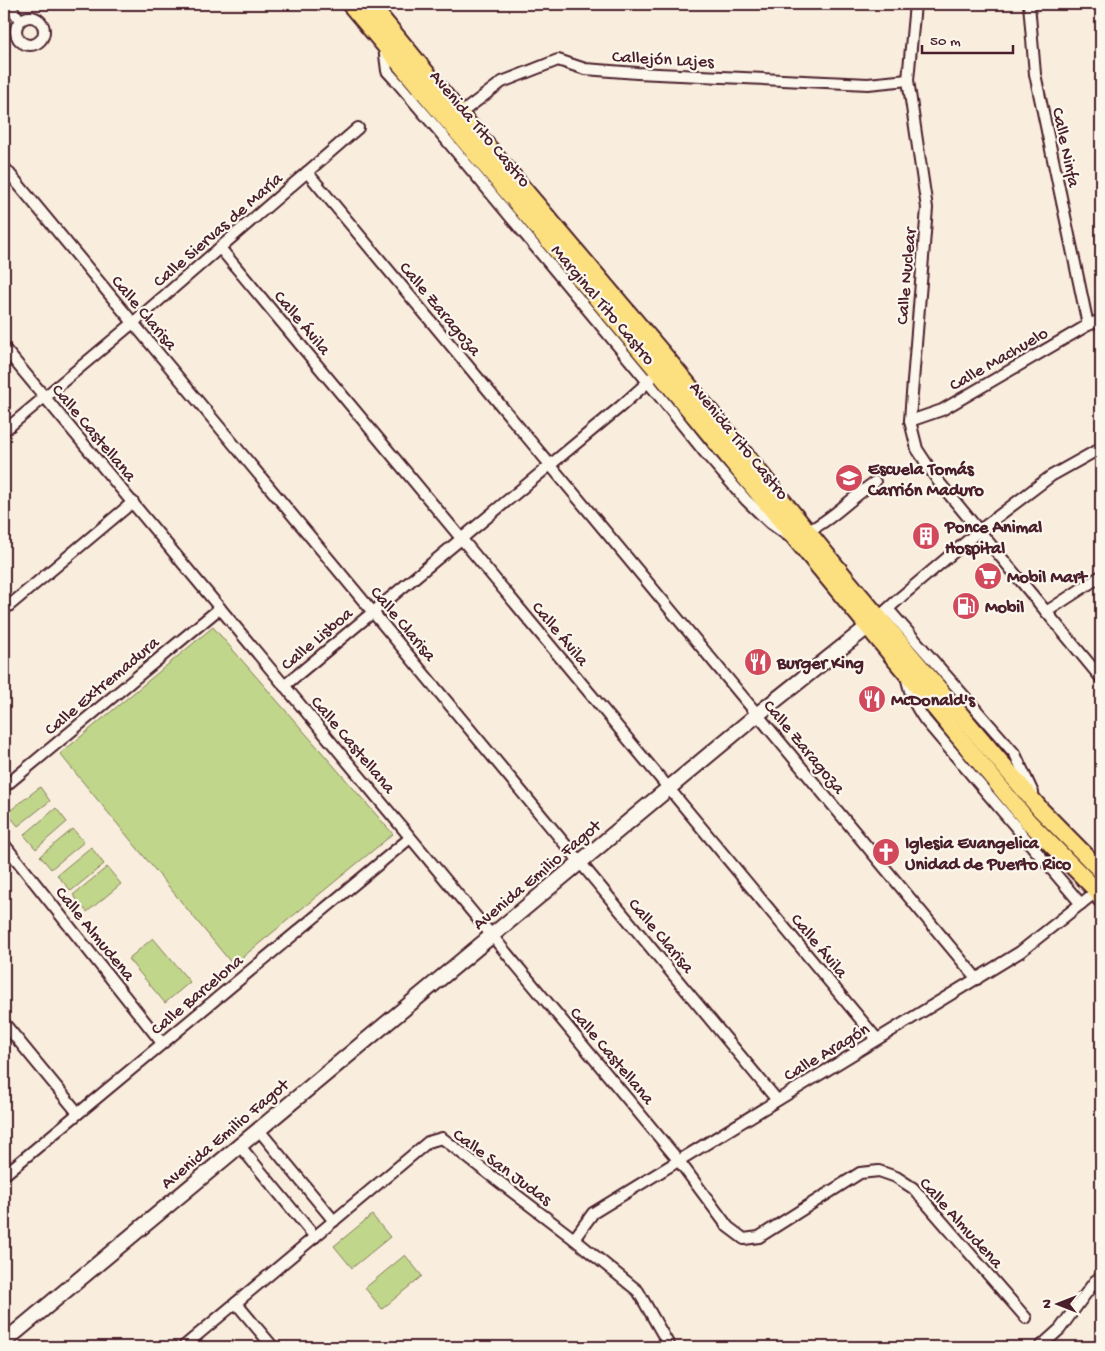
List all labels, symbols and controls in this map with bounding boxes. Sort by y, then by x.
scale bar [922,22,1014,54]
text: 50 m [930,33,961,51]
street label: Callejón Lajes [611,47,716,74]
street label: Avenida Tito Castro [424,67,534,192]
street label: Calle Ninfa [1046,106,1083,190]
street label: Calle Siervas de María [150,168,288,293]
street label: Calle Nuclear [893,225,922,326]
street label: Marginal Tito Castro [546,241,659,370]
street label: Calle Zaragoza [394,258,485,362]
street label: Calle Clarisa [106,272,181,356]
street label: Calle Ávila [268,286,335,361]
street label: Calle Machuelo [946,323,1052,397]
street label: Avenida Tito Castro [684,378,792,505]
street label: Calle Castellana [46,381,141,487]
place label: Escuela Tomás Carrión Maduro [867,460,984,502]
school or university icon: Escuela Tomás Carrión Maduro [834,463,864,493]
place label: Ponce Animal Hospital [944,518,1042,560]
building icon: Ponce Animal Hospital [911,521,941,551]
supermarket icon: Mobil Mart [973,561,1003,591]
place label: Mobil Mart [1007,568,1088,589]
street label: Calle Clarisa [365,583,440,667]
fuel station icon: Mobil [951,591,981,621]
street label: Calle Ávila [526,597,593,672]
place label: Mobil [985,598,1024,619]
street label: Calle Lisboa [277,603,359,676]
street label: Calle Extremadura [41,632,165,741]
restaurant icon: Burger King [743,647,773,677]
place label: Burger King [776,654,864,675]
restaurant icon: McDonald's [857,684,887,714]
place label: McDonald's [891,691,976,712]
street label: Calle Castellana [305,693,400,799]
street label: Calle Zaragoza [758,696,849,800]
street label: Avenida Emilio Fagot [469,815,607,936]
place label: Iglesia Evangelica Unidad de Puerto Rico [905,834,1072,876]
church icon: Iglesia Evangelica Unidad de Puerto Rico [871,837,901,867]
street label: Calle Almudena [50,883,139,987]
street label: Calle Clarisa [623,895,698,979]
street label: Calle Ávila [785,909,852,984]
street label: Calle Barcelona [147,951,249,1041]
street label: Calle Castellana [564,1004,659,1110]
street label: Calle Aragón [781,1019,874,1087]
street label: Avenida Emilio Fagot [157,1074,295,1195]
street label: Calle San Judas [448,1125,556,1212]
street label: Calle Almudena [914,1174,1007,1274]
north arrow [1032,1278,1082,1328]
text: N [1039,1299,1056,1309]

